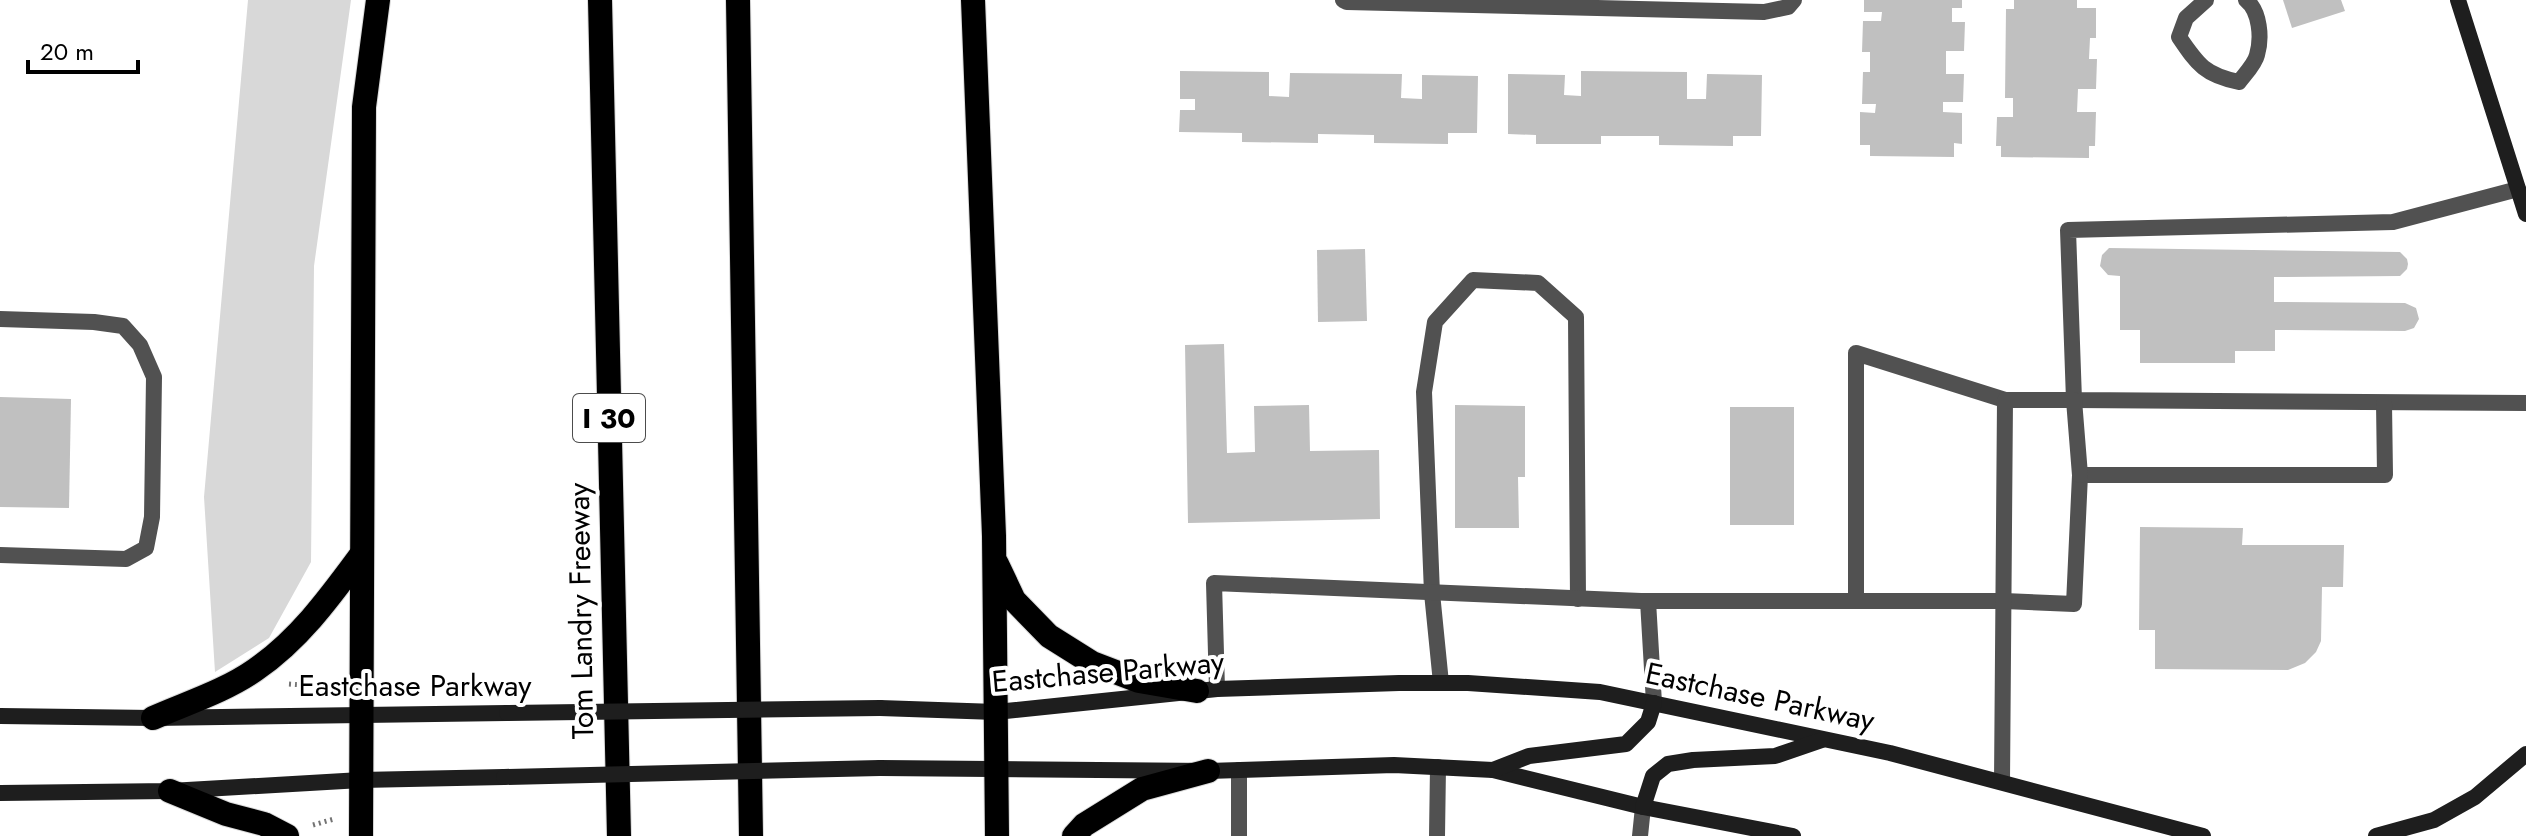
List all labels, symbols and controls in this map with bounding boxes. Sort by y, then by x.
scale bar [28,24,138,74]
text: 20 m [40,34,94,69]
road number: I 30 [573,394,645,442]
street label: Tom Landry Freeway [557,482,604,740]
street label: Eastchase Parkway [990,640,1227,703]
street label: Eastchase Parkway [1642,651,1879,742]
street label: Eastchase Parkway [298,664,532,707]

